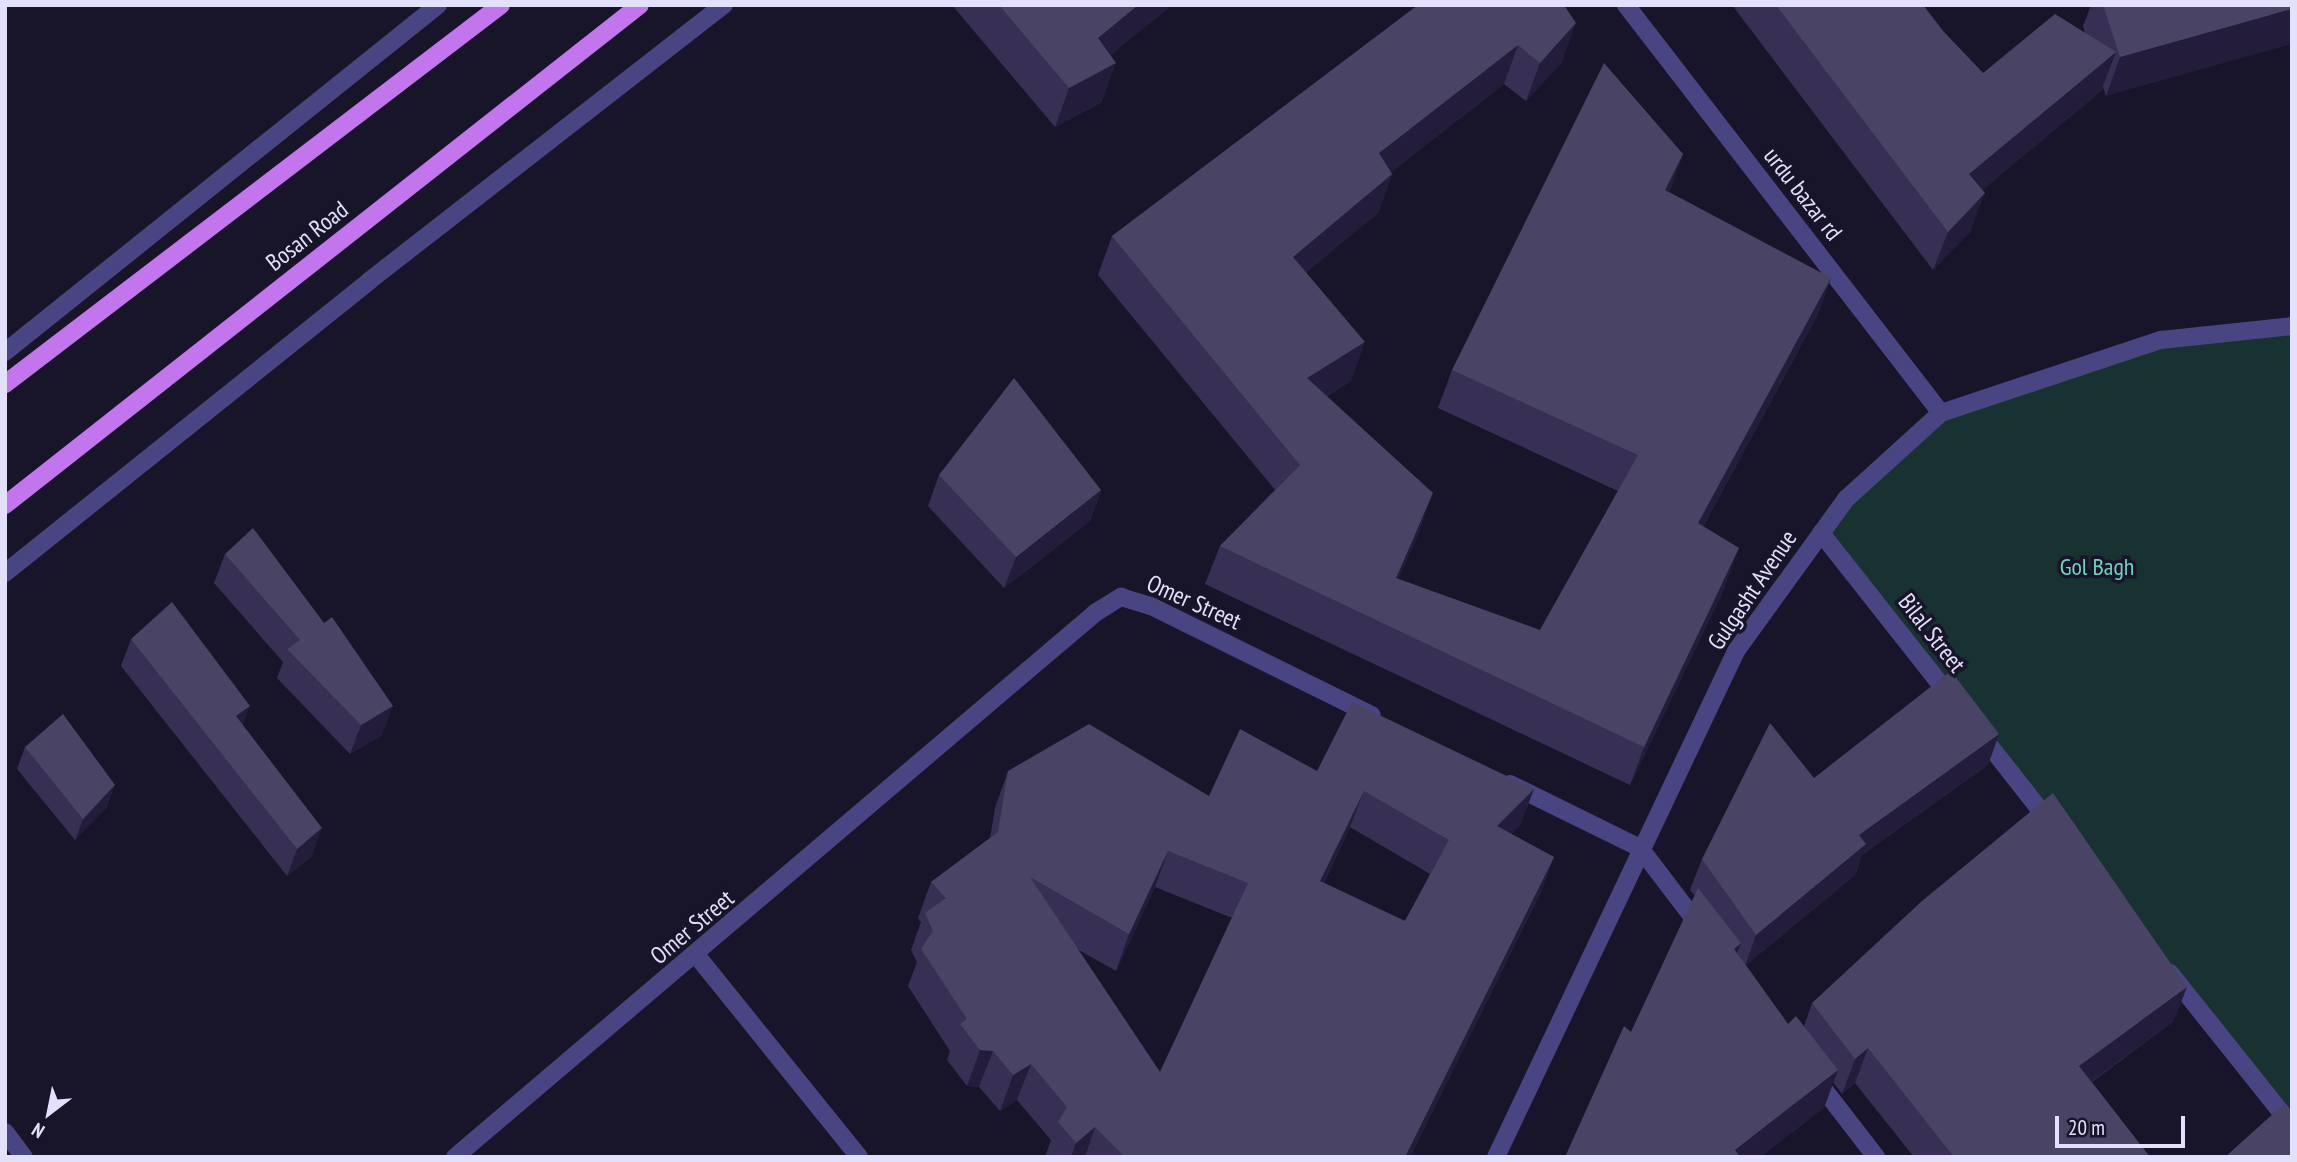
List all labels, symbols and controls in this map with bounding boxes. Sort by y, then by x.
street label: urdu bazar rd [1758,142,1848,246]
street label: Bosan Road [260,195,354,277]
street label: Gulgasht Avenue [1701,524,1803,656]
park label: Gol Bagh [2060,553,2134,581]
street label: Omer Street [1142,568,1246,636]
street label: Bilal Street [1892,588,1972,678]
street label: Omer Street [644,884,740,970]
north arrow [14,1078,84,1148]
scale bar [2059,1102,2188,1146]
text: 20 m [2068,1114,2105,1141]
text: N [27,1118,49,1144]

